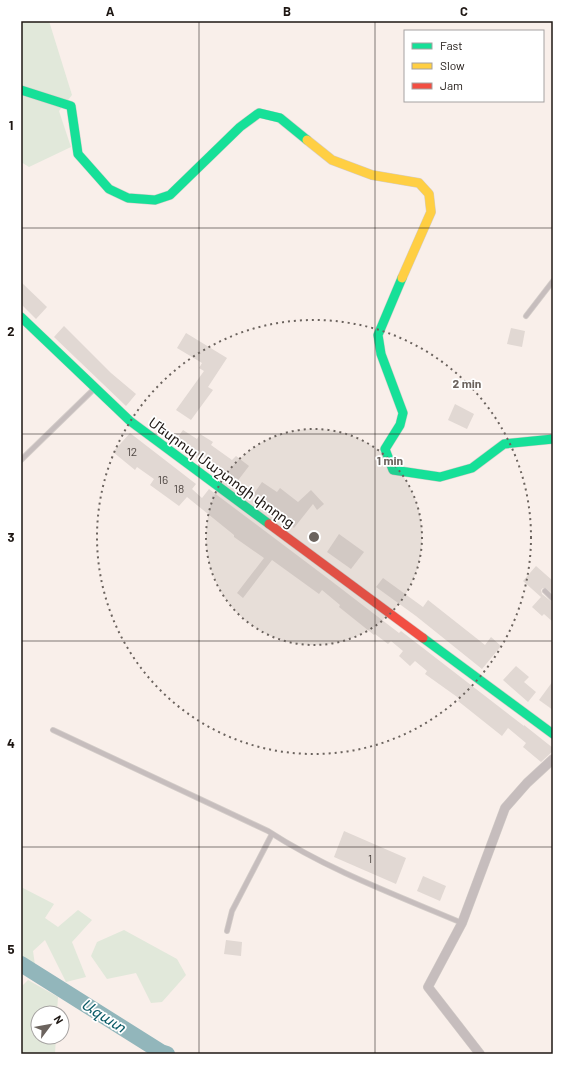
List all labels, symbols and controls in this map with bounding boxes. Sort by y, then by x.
text: A [106,3,115,19]
text: B [283,3,291,19]
text: C [460,3,468,19]
legend [404,30,544,102]
text: Fast [440,38,463,52]
text: Slow [440,58,465,72]
text: Jam [440,78,463,92]
text: 1 [9,117,13,133]
text: 2 [7,323,15,339]
text: 2 min [453,376,481,390]
street label: Մեսրոպ Մաշտոցի փողոց [145,413,299,531]
house number: 12 [127,444,137,458]
text: 1 min [377,453,403,467]
house number: 16 [158,472,168,486]
house number: 18 [174,481,184,495]
text: 3 [7,529,15,545]
centre of rings [307,530,321,544]
text: 4 [7,735,15,751]
house number: 1 [368,851,372,865]
text: 5 [7,941,15,957]
water label: Ազատ [78,994,131,1037]
north arrow [30,1005,70,1045]
text: N [51,1013,66,1026]

